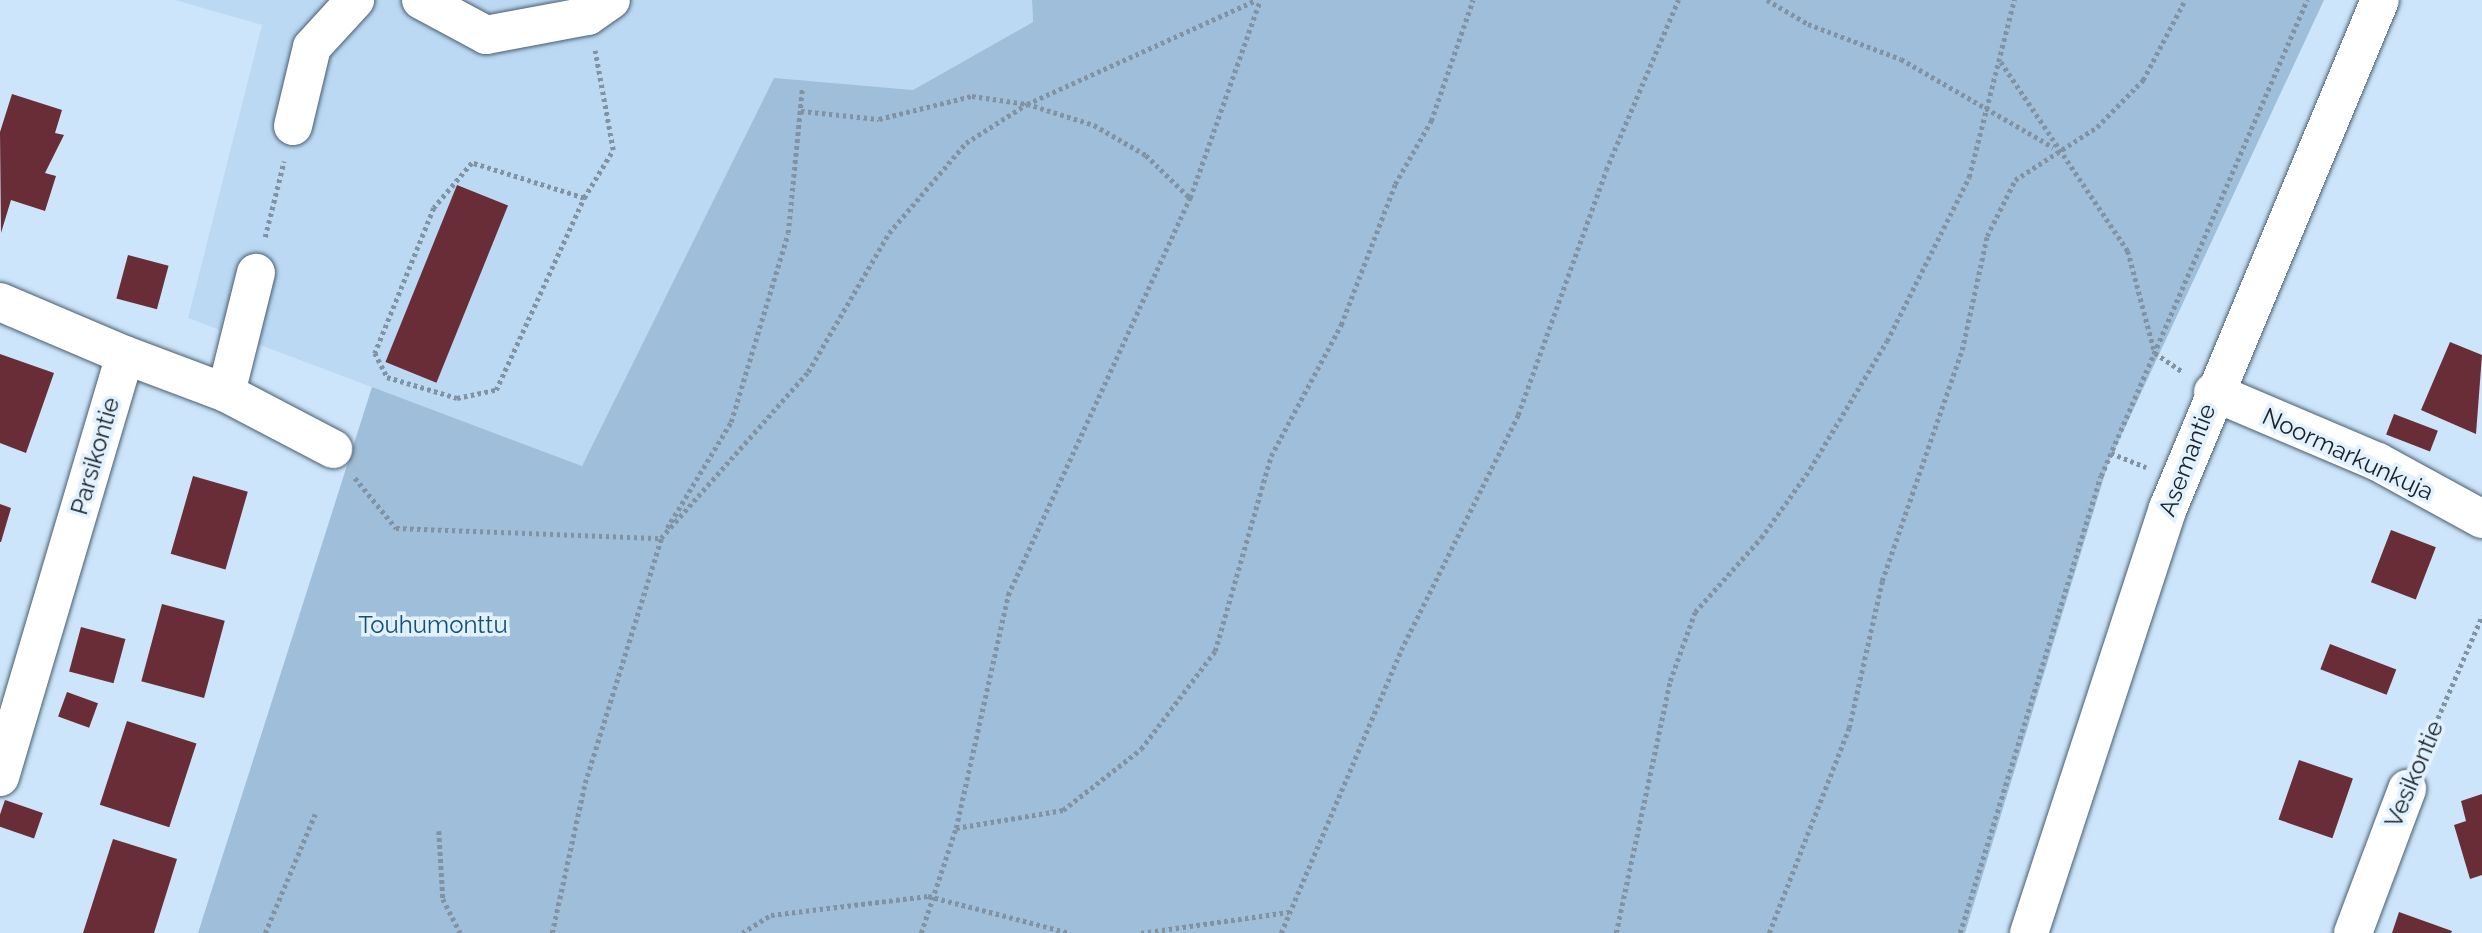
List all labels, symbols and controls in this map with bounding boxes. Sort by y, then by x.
street label: Parsikontie [65,394,125,518]
street label: Asemantie [2152,400,2222,520]
street label: Noormarkunkuja [2258,402,2438,506]
park label: Touhumonttu [358,611,508,639]
street label: Vesikontie [2379,716,2449,832]

